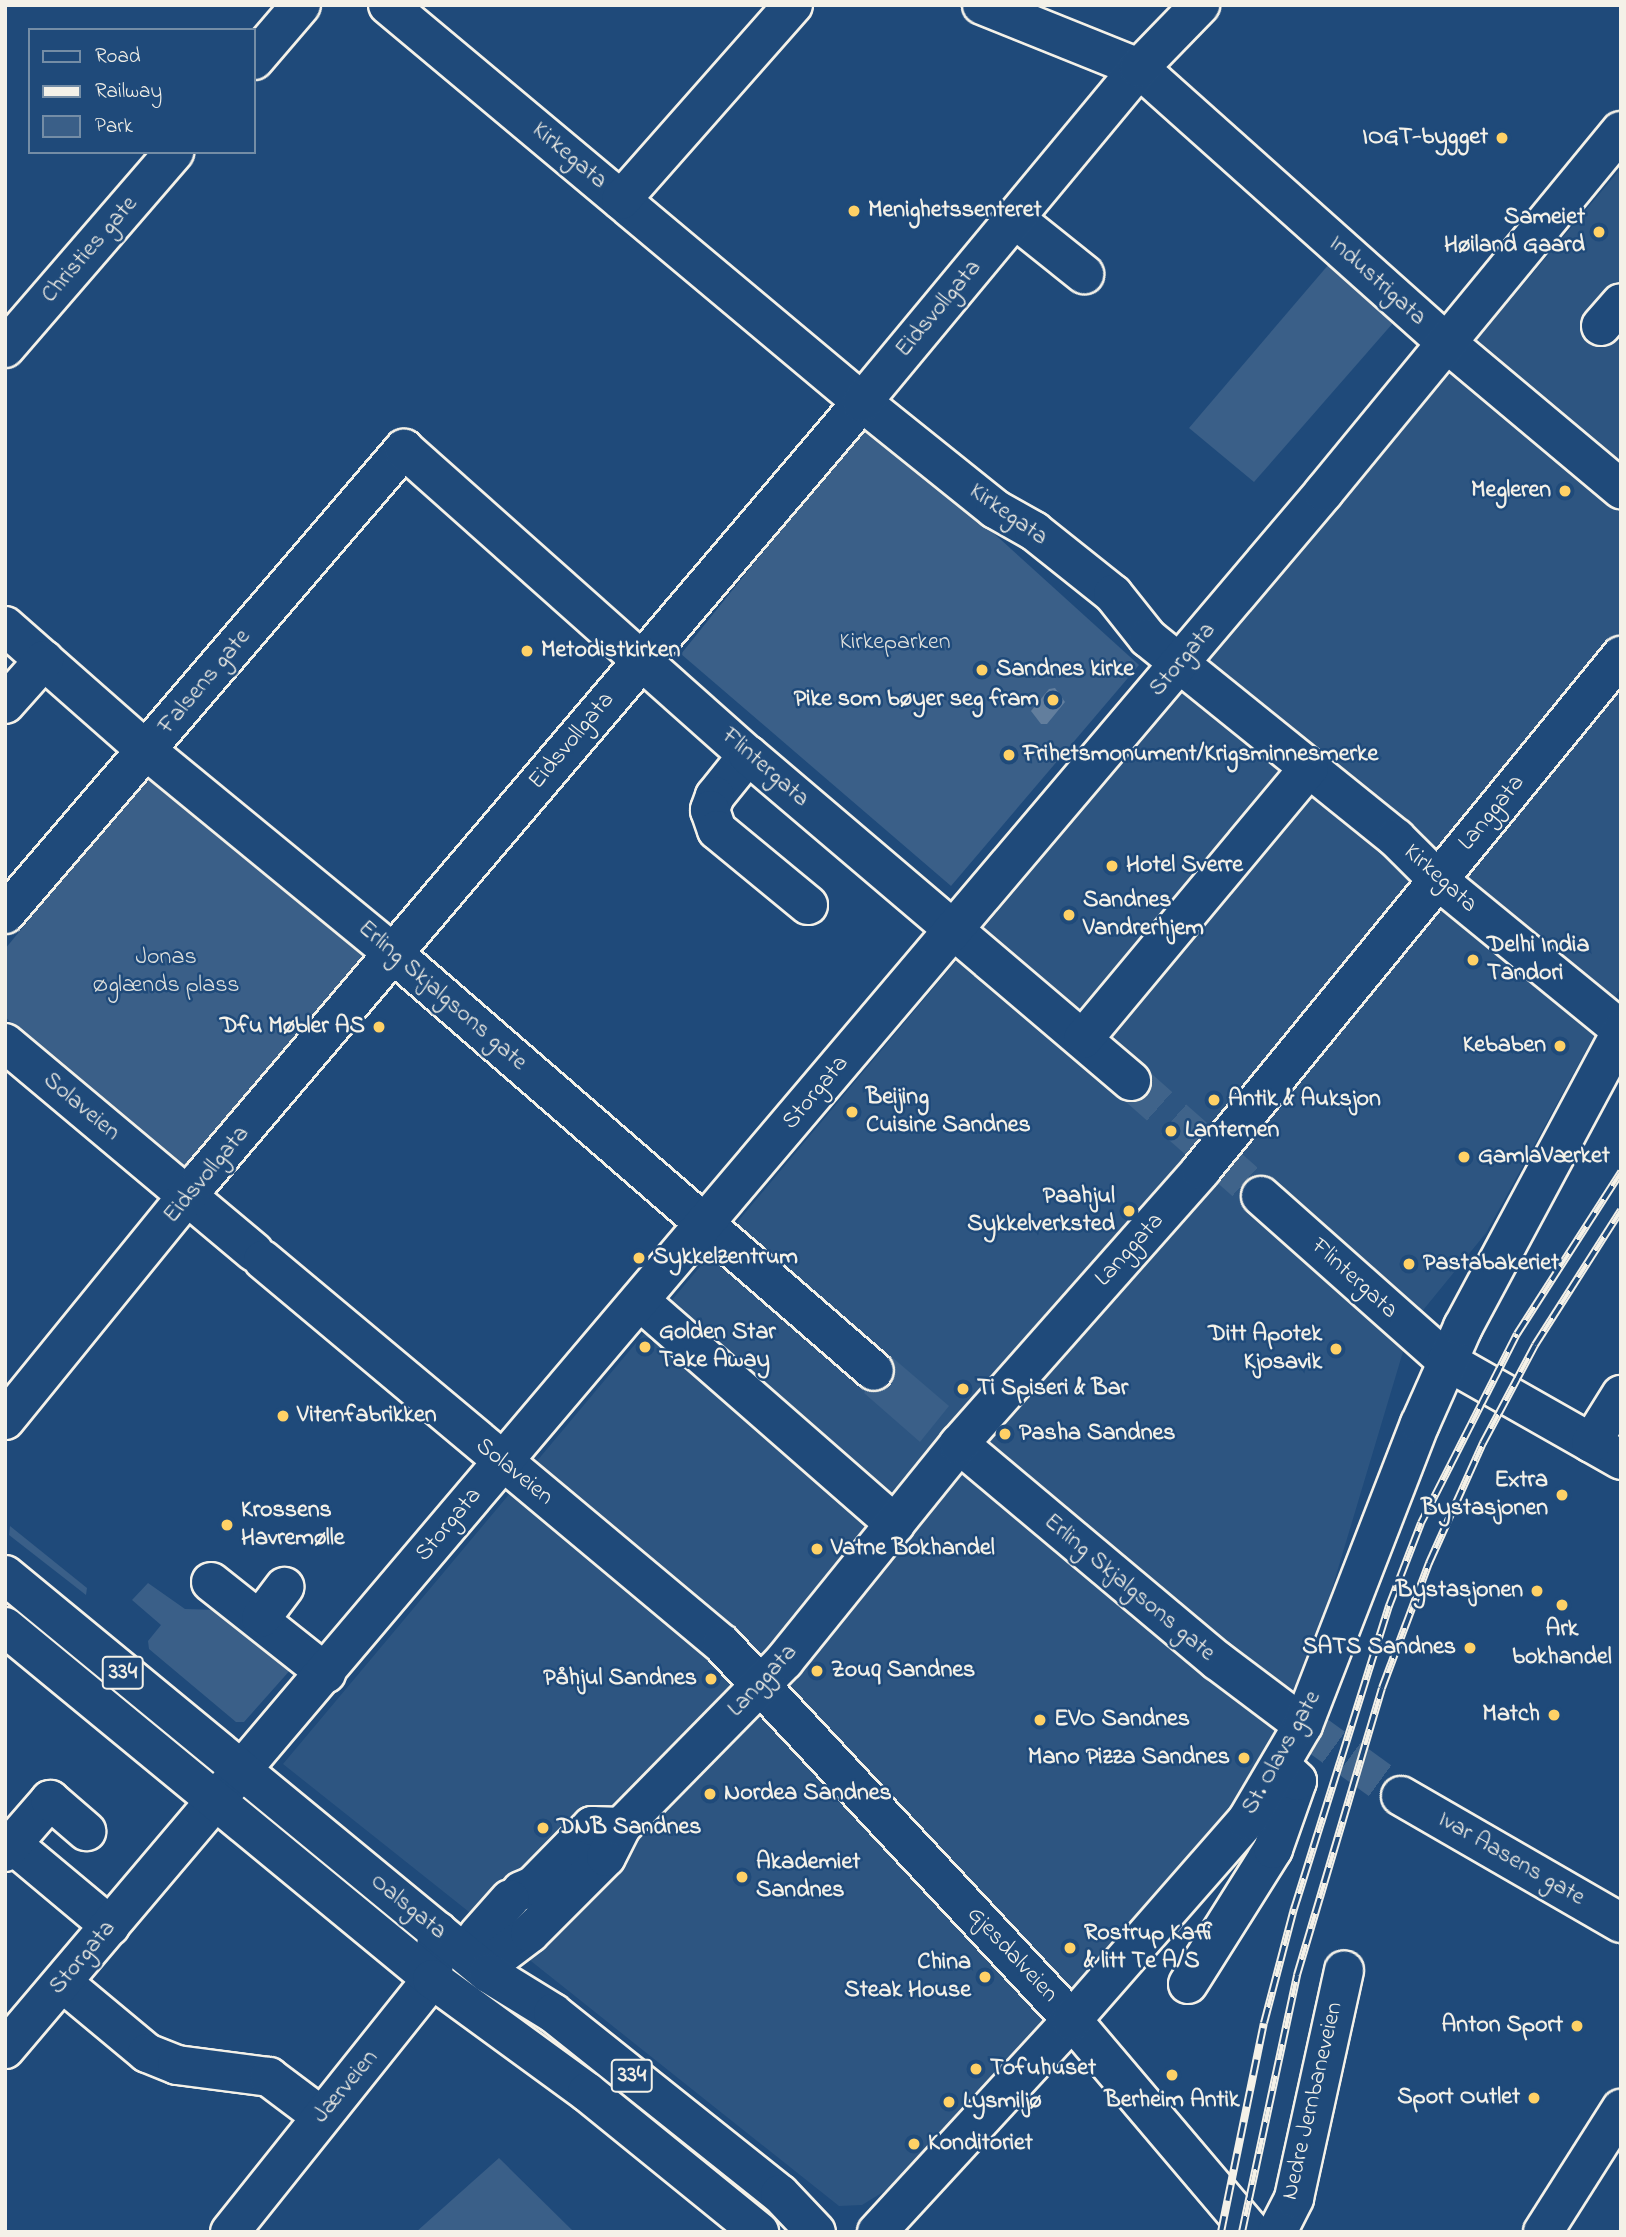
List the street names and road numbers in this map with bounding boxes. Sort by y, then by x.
street label: Kirkegata [525,116,613,196]
street label: Christies gate [36,191,144,309]
street label: Industrigata [1322,230,1432,332]
street label: Eidsvollgata [890,254,988,364]
street label: Kirkegata [963,478,1053,552]
street label: Storgata [1144,617,1222,703]
street label: Falsens gate [153,624,257,740]
street label: Eidsvollgata [523,686,621,796]
street label: Flintergata [715,722,815,814]
street label: Langgata [1453,769,1531,857]
street label: Kirkegata [1397,838,1483,920]
street label: Erling Skjalgsons gate [351,915,533,1077]
street label: Storgata [777,1050,855,1136]
street label: Solaveien [37,1066,125,1148]
street label: Eidsvollgata [158,1120,256,1230]
street label: Langgata [1089,1207,1171,1293]
street label: Flintergata [1305,1233,1403,1325]
street label: Solaveien [469,1432,559,1512]
street label: Storgata [410,1482,488,1568]
street label: Erling Skjalgsons gate [1037,1508,1221,1668]
street label: Langgata [722,1639,804,1723]
road number: 334 [100,1654,146,1692]
street label: St. Olavs gate [1236,1686,1328,1820]
street label: Ivar Aasens gate [1433,1805,1589,1913]
street label: Oalsgata [364,1868,452,1946]
street label: Gjesdalveien [960,1901,1064,2009]
street label: Storgata [44,1915,122,2001]
street label: Nedre Jernbaneveien [1276,1999,1350,2203]
street label: Jærveien [307,2044,385,2130]
road number: 334 [609,2056,655,2096]

